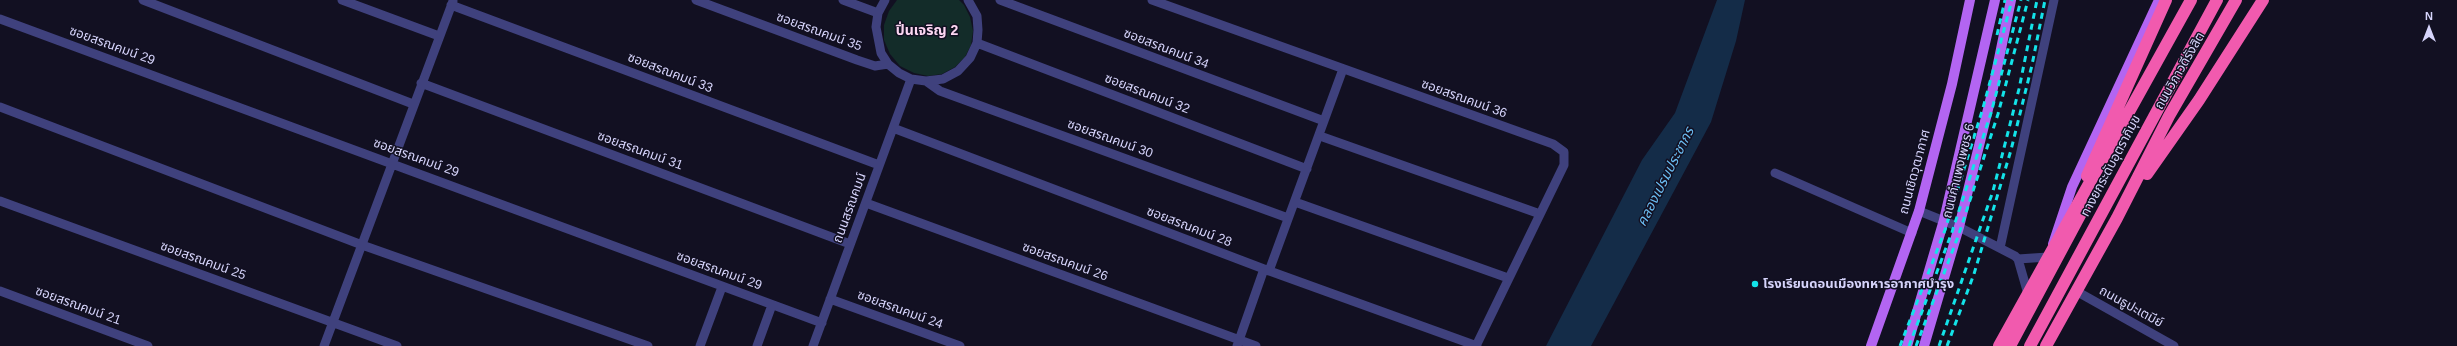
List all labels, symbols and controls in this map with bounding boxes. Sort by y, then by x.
north arrow [2409,8,2449,48]
street label: ซอยสรณคมน์ 35 [774,9,864,55]
text: N [2425,10,2433,22]
street label: ซอยสรณคมน์ 29 [67,23,157,69]
district label: ปิ่นเจริญ 2 [896,23,958,39]
street label: ซอยสรณคมน์ 34 [1121,26,1211,72]
street label: ถนนวิภาวดีรังสิต [2152,30,2208,112]
street label: ซอยสรณคมน์ 33 [625,50,715,96]
street label: ซอยสรณคมน์ 32 [1102,71,1192,117]
street label: ซอยสรณคมน์ 36 [1419,76,1509,122]
street label: ทางยกระดับอุตราภิมุข [2078,113,2144,219]
street label: ซอยสรณคมน์ 30 [1065,116,1155,162]
street label: ถนนกำแพงเพชร 6 [1940,122,1978,220]
water label: คลองเปรมประชากร [1634,125,1698,229]
street label: ซอยสรณคมน์ 31 [595,128,685,174]
street label: ถนนเชิดวุฒากาศ [1896,128,1934,216]
street label: ซอยสรณคมน์ 29 [371,135,461,181]
street label: ถนนสรณคมน์ [830,171,870,245]
street label: ซอยสรณคมน์ 28 [1144,204,1234,250]
street label: ซอยสรณคมน์ 25 [158,238,248,284]
street label: ซอยสรณคมน์ 26 [1020,239,1110,285]
street label: ซอยสรณคมน์ 29 [674,248,764,294]
place label: โรงเรียนดอนเมืองทหารอากาศบำรุง [1763,276,1954,292]
marker: โรงเรียนดอนเมืองทหารอากาศบำรุง [1750,279,1760,289]
street label: ซอยสรณคมน์ 21 [33,283,123,329]
street label: ถนนธูปะเตมีย์ [2096,283,2166,331]
street label: ซอยสรณคมน์ 24 [855,287,945,333]

